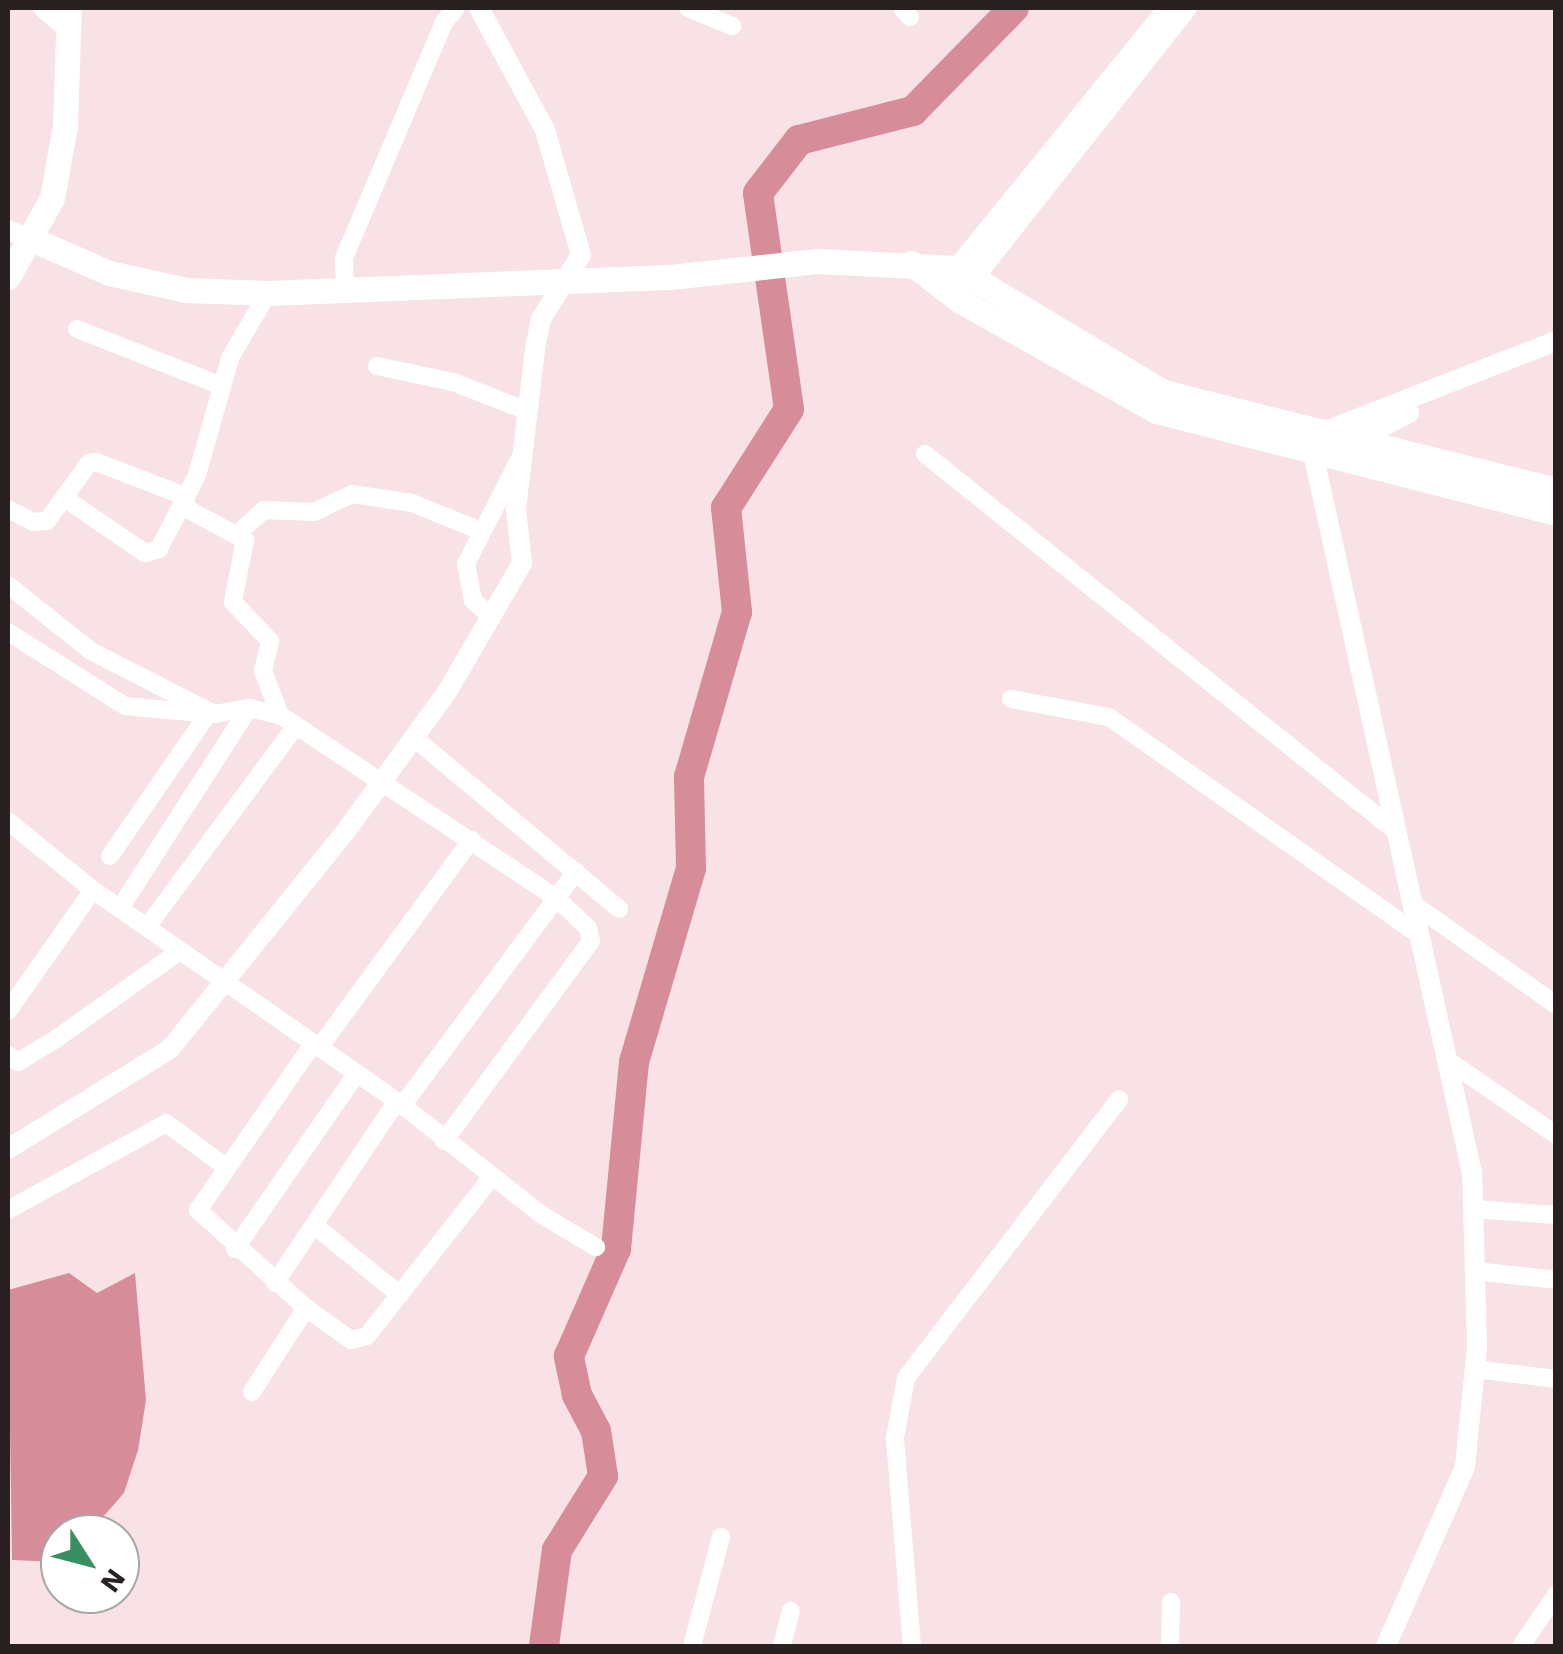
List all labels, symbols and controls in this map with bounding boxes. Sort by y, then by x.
north arrow [40,1514,140,1614]
text: N [94,1563,133,1599]

